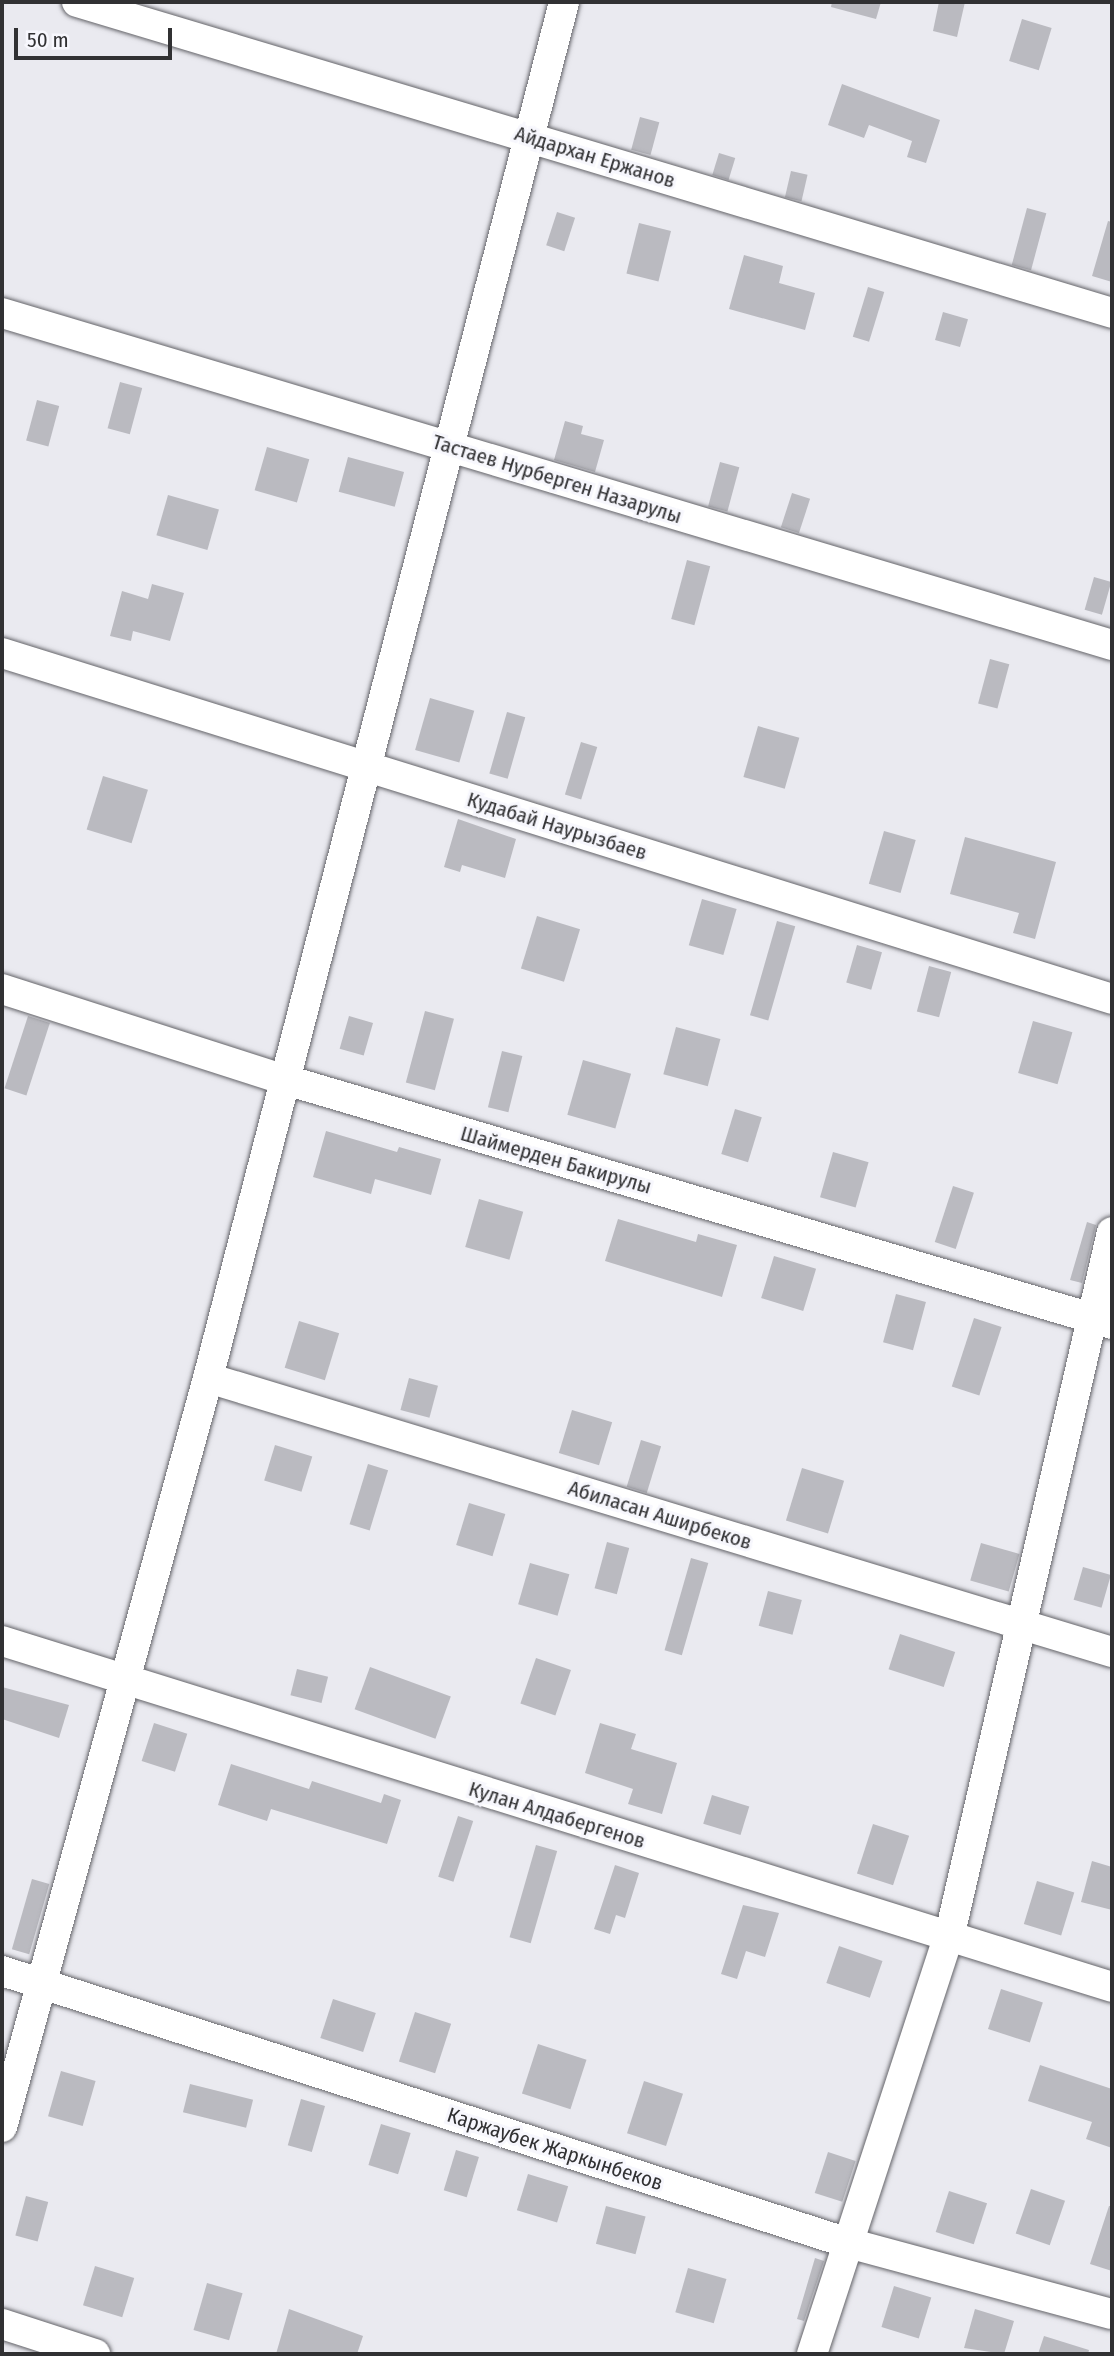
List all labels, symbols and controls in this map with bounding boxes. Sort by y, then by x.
scale bar [18,14,175,58]
text: 50 m [27,27,69,53]
street label: Айдархан Ержанов [512,121,678,193]
street label: Тастаев Нурберген Назарулы [429,429,685,529]
street label: Кудабай Наурызбаев [464,787,650,865]
street label: Шаймерден Бакирулы [458,1121,654,1199]
street label: Абиласан Аширбеков [565,1475,755,1555]
street label: Кулан Алдабергенов [466,1776,648,1854]
street label: Каржаубек Жаркынбеков [444,2102,666,2196]

